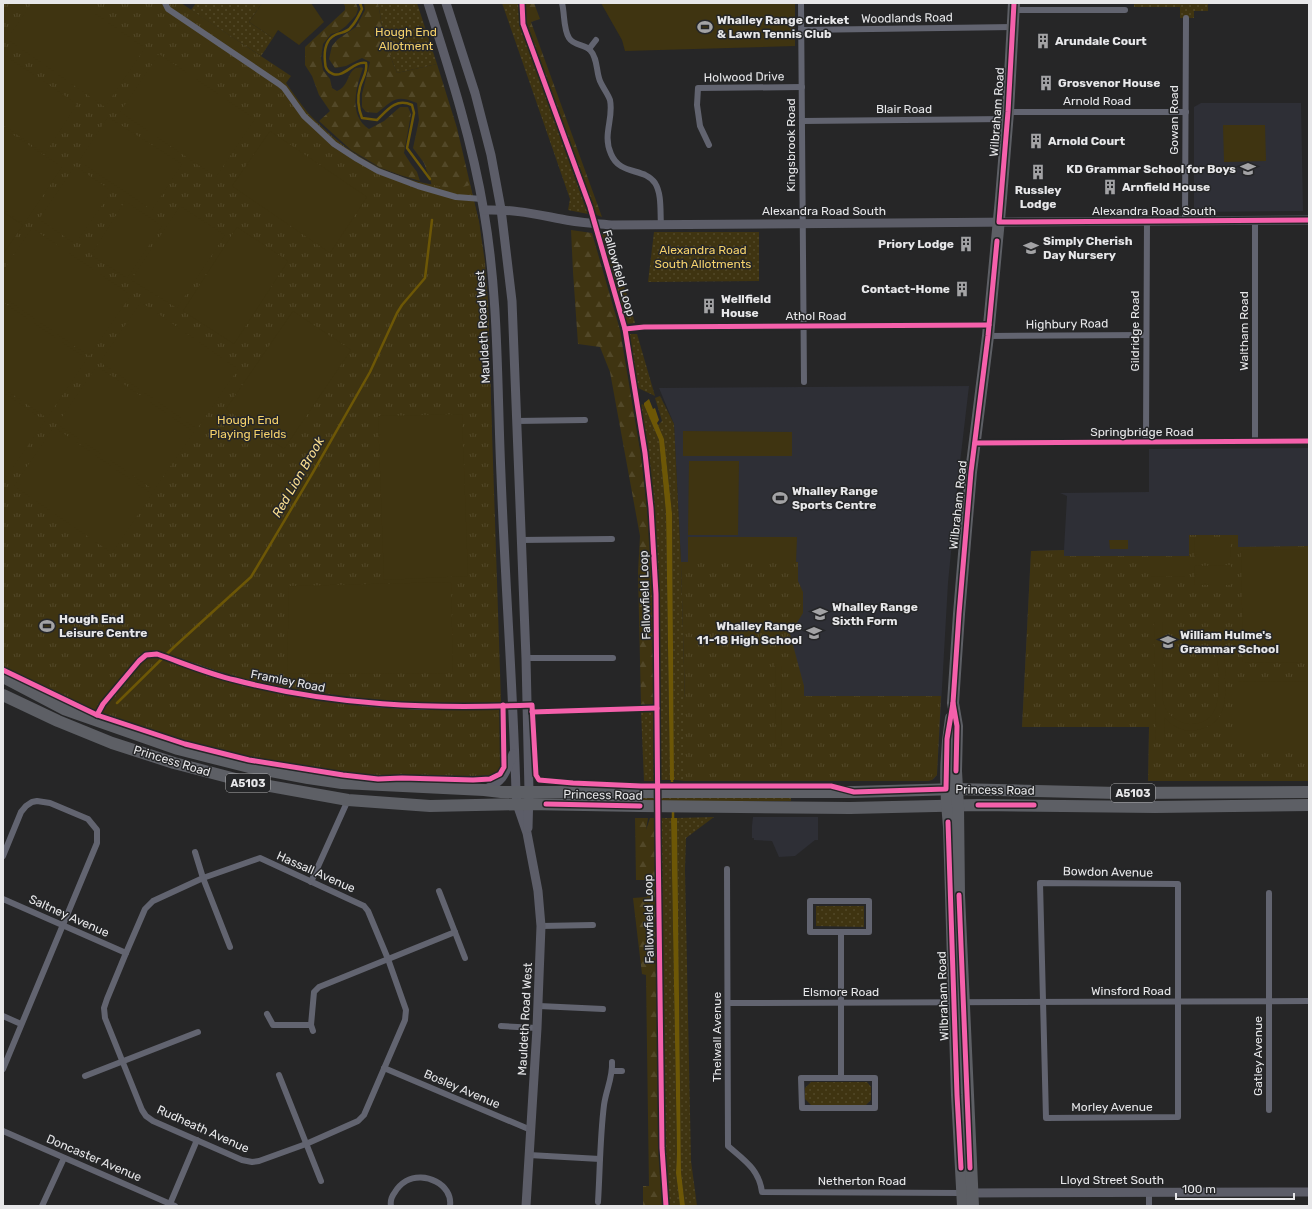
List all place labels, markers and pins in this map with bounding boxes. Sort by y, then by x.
place label: Whalley Range Cricket & Lawn Tennis Club [717,13,850,41]
sports icon: Whalley Range Cricket & Lawn Tennis Club [696,18,714,36]
building icon: Arundale Court [1034,32,1052,50]
place label: Arundale Court [1055,34,1147,48]
building icon: Grosvenor House [1037,74,1055,92]
place label: Grosvenor House [1058,76,1160,90]
building icon: Arnold Court [1027,132,1045,150]
place label: Arnold Court [1048,134,1126,148]
school or university icon: KD Grammar School for Boys [1239,160,1257,178]
place label: KD Grammar School for Boys [1066,162,1236,176]
building icon: Russley Lodge [1029,163,1047,181]
building icon: Arnfield House [1101,178,1119,196]
place label: Arnfield House [1122,180,1210,194]
place label: Russley Lodge [1015,183,1061,211]
place label: Simply Cherish Day Nursery [1043,234,1133,262]
building icon: Priory Lodge [957,235,975,253]
place label: Priory Lodge [878,237,954,251]
school or university icon: Simply Cherish Day Nursery [1022,239,1040,257]
building icon: Contact-Home [953,280,971,298]
place label: Contact-Home [861,282,950,296]
place label: Wellfield House [721,292,771,320]
building icon: Wellfield House [700,297,718,315]
place label: Whalley Range Sports Centre [792,484,878,512]
sports icon: Whalley Range Sports Centre [771,489,789,507]
place label: Whalley Range Sixth Form [832,600,918,628]
school or university icon: Whalley Range Sixth Form [811,605,829,623]
place label: Hough End Leisure Centre [59,612,147,640]
sports icon: Hough End Leisure Centre [38,617,56,635]
place label: Whalley Range 11-18 High School [697,619,802,647]
school or university icon: Whalley Range 11-18 High School [805,624,823,642]
place label: William Hulme's Grammar School [1180,628,1279,656]
school or university icon: William Hulme's Grammar School [1159,633,1177,651]

